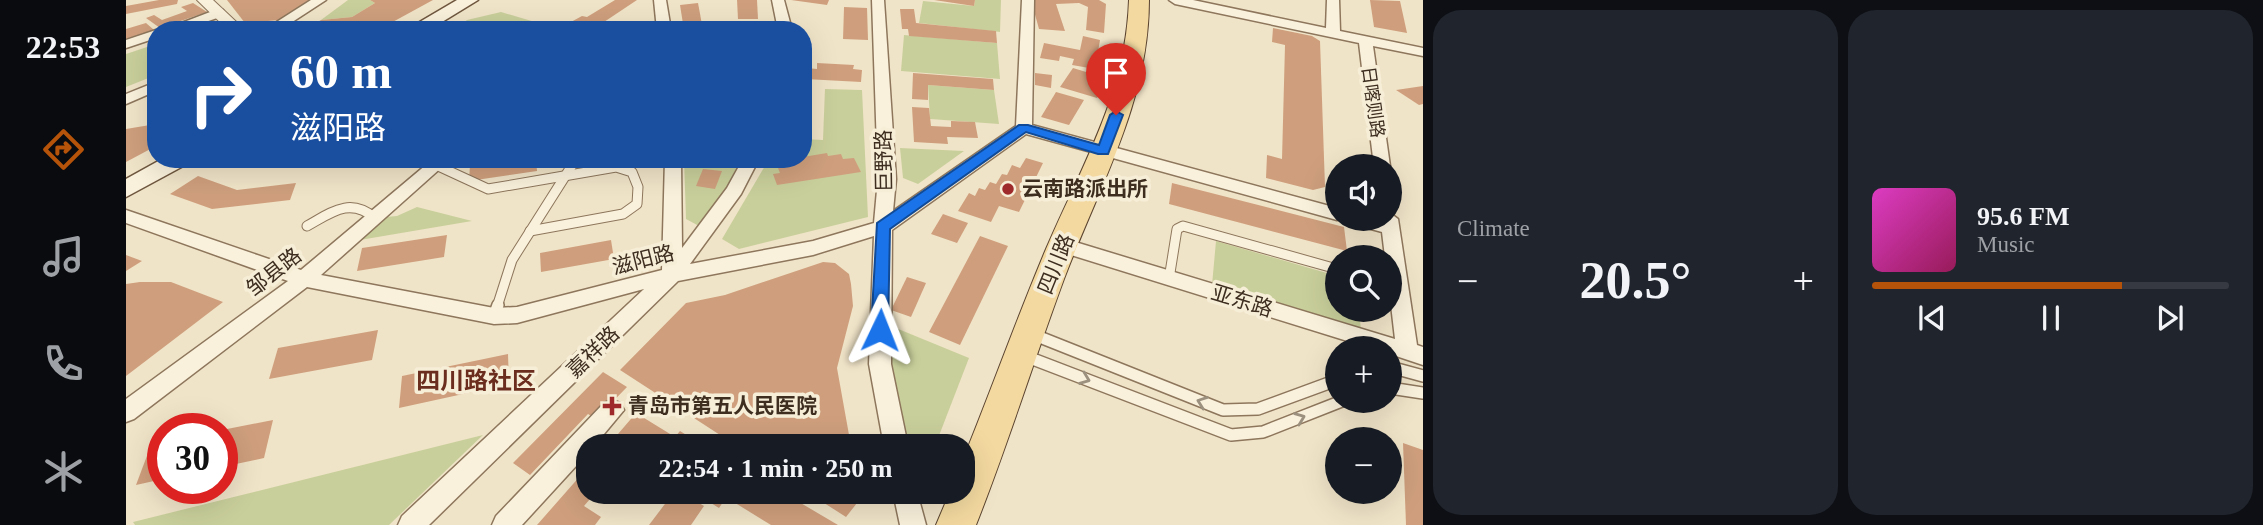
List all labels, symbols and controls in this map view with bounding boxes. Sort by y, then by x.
text: 22:53 [26,29,100,65]
pin [1086,43,1146,115]
text: 60 m [290,44,392,99]
icon: right [175,49,266,140]
icon: arrive [1097,54,1135,92]
street label: 日喀则路 [1358,65,1388,139]
text: 滋阳路 [290,110,386,146]
icon: directions [39,125,88,174]
street label: 巨野路 [871,129,897,193]
map controls [1325,154,1402,504]
button: sound [1325,154,1402,231]
place label: 云南路派出所 [1022,177,1148,201]
marker: 云南路派出所 [1000,181,1016,197]
text: 95.6 FM [1977,202,2069,231]
text: Climate [1457,216,1530,241]
street label: 四川路 [1033,230,1079,298]
icon: music [39,232,88,281]
text: Music [1977,232,2035,257]
street label: 滋阳路 [610,241,676,279]
street label: 邹县路 [242,243,306,301]
button: search [1325,245,1402,322]
text: 20.5° [1580,252,1691,309]
text: − [1457,260,1478,302]
text: + [1793,260,1814,302]
street label: 亚东路 [1208,280,1276,322]
position arrow [843,293,917,367]
icon: previous [1913,299,1951,337]
icon: pause [2032,299,2070,337]
icon: next [2151,299,2189,337]
street label: 嘉祥路 [562,321,624,383]
button: + [1325,336,1402,413]
icon: phone [39,339,88,388]
district label: 四川路社区 [416,368,536,394]
one-way arrow [1078,370,1090,384]
place label: 青岛市第五人民医院 [628,394,817,418]
marker: 青岛市第五人民医院 [602,396,622,416]
one-way arrow [1196,397,1208,411]
one-way arrow [1293,412,1305,426]
speed limit sign: 30 [147,413,238,504]
button: − [1325,427,1402,504]
icon: climate [39,447,88,496]
text: 22:54 · 1 min · 250 m [659,454,893,483]

